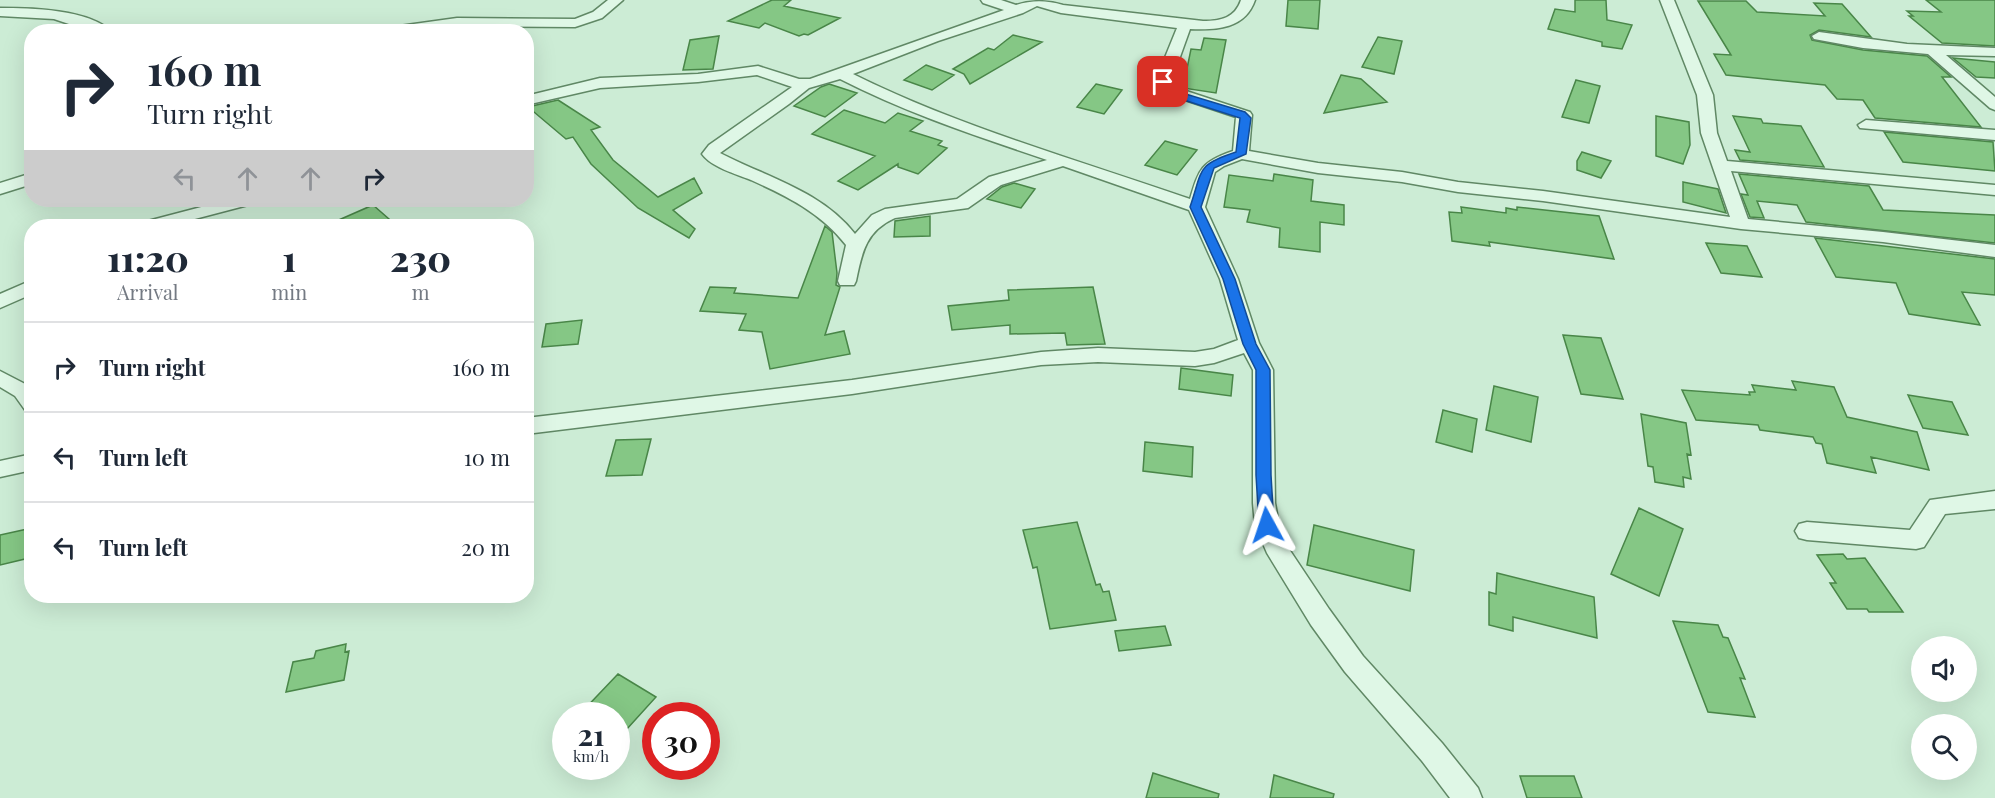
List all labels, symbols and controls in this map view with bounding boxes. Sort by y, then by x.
text: 160 m [147,41,262,97]
icon: right [48,48,126,126]
pin [1137,56,1188,107]
icon: arrive [1146,65,1179,98]
text: Turn right [147,95,272,131]
icon: left [168,162,201,195]
icon: ahead [231,162,264,195]
icon: ahead [294,162,327,195]
icon: right [357,162,390,195]
text: 11:20 [107,233,189,281]
text: 1 [282,233,296,281]
text: 230 [390,233,451,281]
text: Arrival [117,278,179,305]
text: min [272,278,307,305]
text: m [412,278,429,305]
icon: right [48,351,81,384]
text: Turn right [99,352,205,382]
text: 160 m [452,352,510,382]
icon: left [48,441,81,474]
text: Turn left [99,442,188,472]
text: 10 m [464,442,510,472]
position arrow [1235,493,1299,557]
icon: left [48,531,81,564]
text: Turn left [99,532,188,562]
text: 20 m [461,532,510,562]
map controls [1911,636,1977,780]
button: sound [1911,636,1977,702]
speed limit sign: 30 [642,702,720,780]
text: 21 [577,714,605,754]
button: search [1911,714,1977,780]
text: km/h [573,746,609,766]

